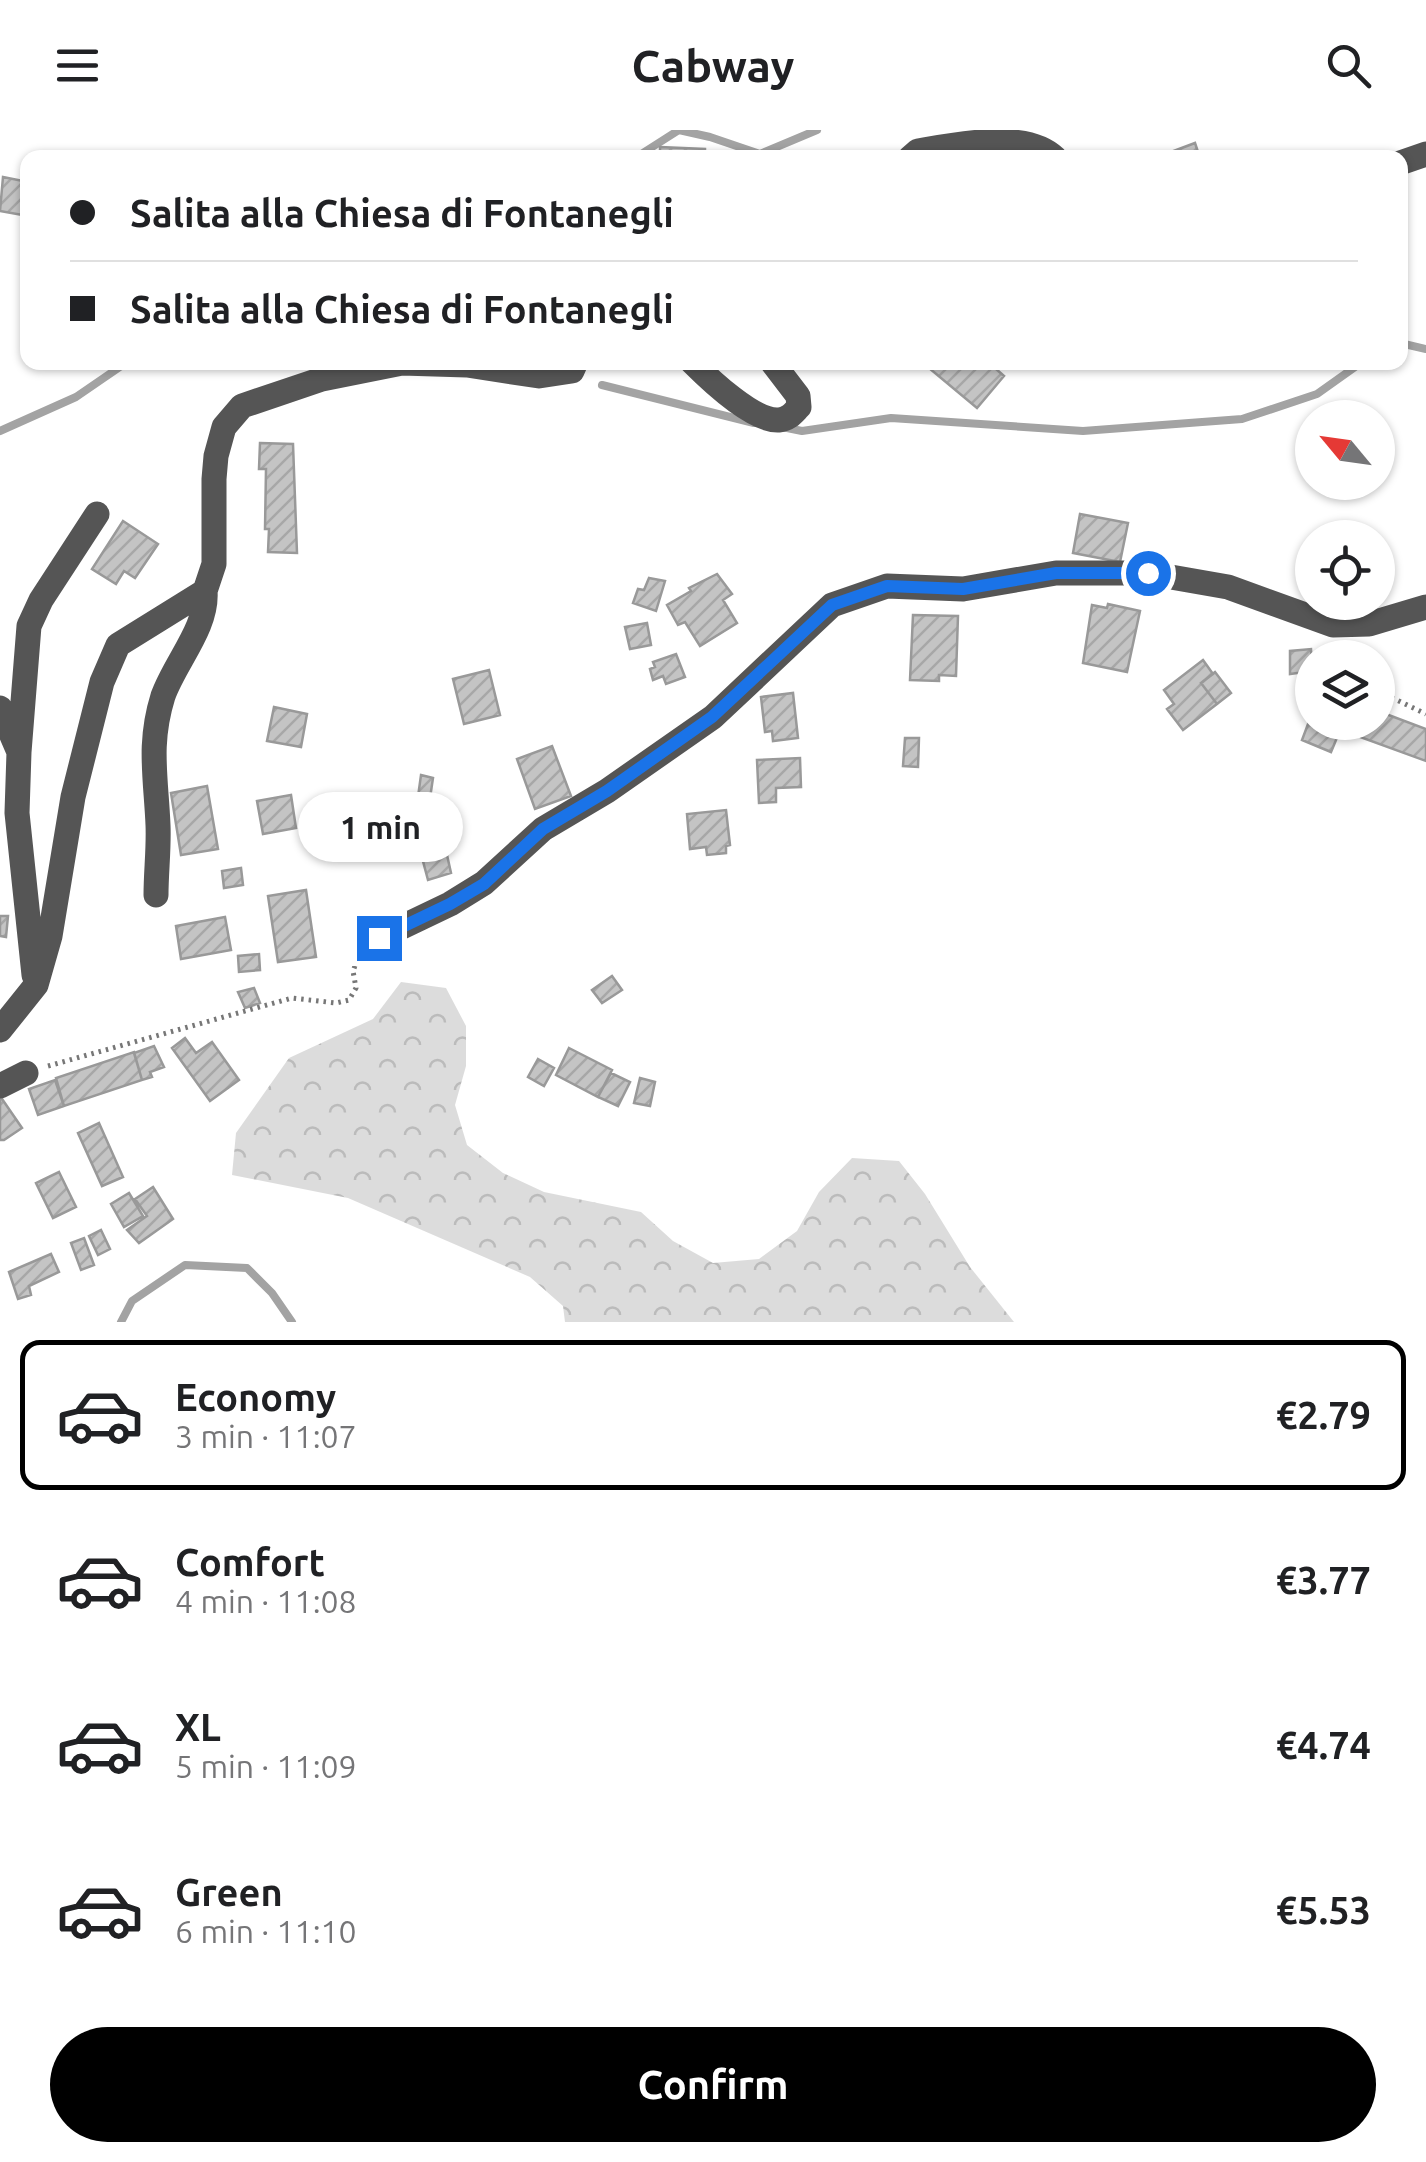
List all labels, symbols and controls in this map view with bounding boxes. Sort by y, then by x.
icon: menu [50,38,105,93]
icon: search [1321,38,1376,93]
text: Cabway [632,40,794,91]
text: Salita alla Chiesa di Fontanegli [130,192,674,234]
text: Salita alla Chiesa di Fontanegli [130,288,674,330]
north arrow [1295,400,1395,500]
map controls [1295,400,1395,740]
button: locate [1295,520,1395,620]
route start [1126,551,1171,596]
button: layers [1295,640,1395,740]
callout: 1 min [296,793,462,863]
text: 1 min [340,809,421,845]
route end [357,916,402,961]
icon: car [55,1370,145,1460]
text: Economy [175,1376,336,1418]
text: €2.79 [1276,1394,1371,1436]
text: 3 min · 11:07 [175,1418,357,1454]
icon: car [55,1535,145,1625]
text: Comfort [175,1541,325,1583]
text: €3.77 [1276,1559,1371,1601]
text: 4 min · 11:08 [175,1583,357,1619]
icon: car [55,1700,145,1790]
text: XL [175,1706,221,1748]
text: €4.74 [1276,1724,1371,1766]
text: 5 min · 11:09 [175,1748,357,1784]
icon: car [55,1865,145,1955]
text: Green [175,1871,283,1913]
text: €5.53 [1276,1889,1371,1931]
text: 6 min · 11:10 [175,1913,357,1949]
button: Confirm [50,2027,1376,2142]

